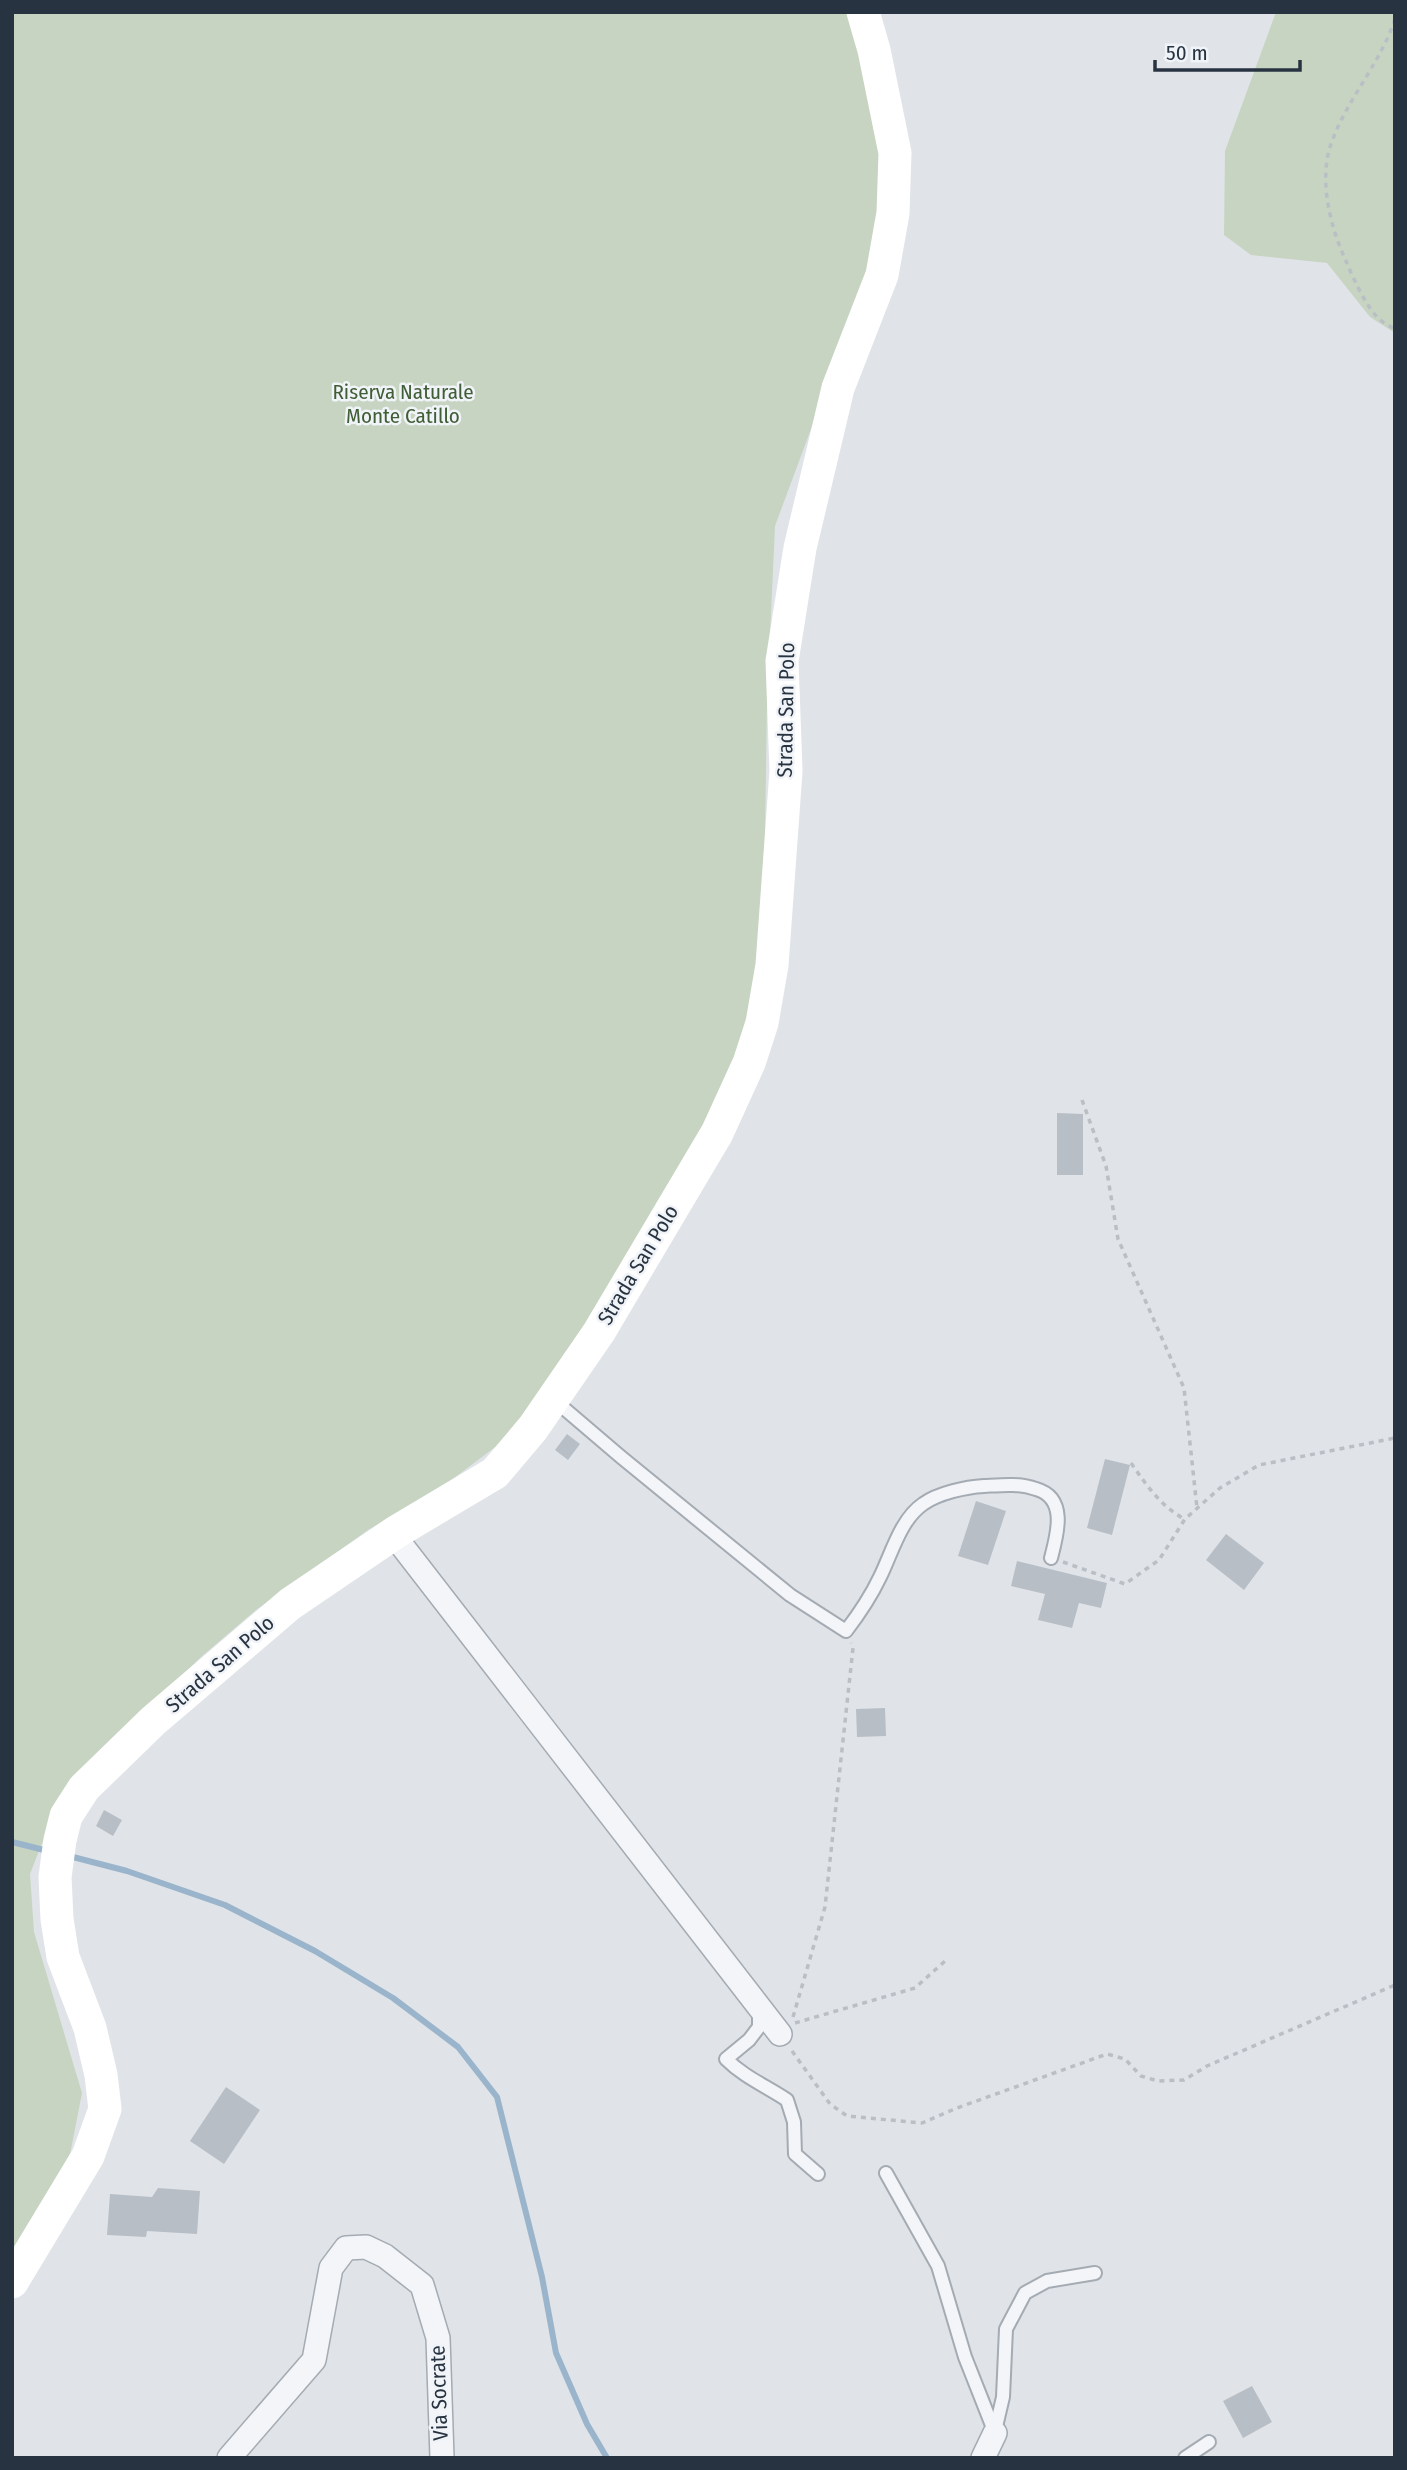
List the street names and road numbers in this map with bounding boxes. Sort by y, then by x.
street label: Strada San Polo [772,642,800,778]
street label: Strada San Polo [592,1200,684,1330]
street label: Strada San Polo [160,1610,280,1718]
street label: Via Socrate [424,2345,454,2441]

